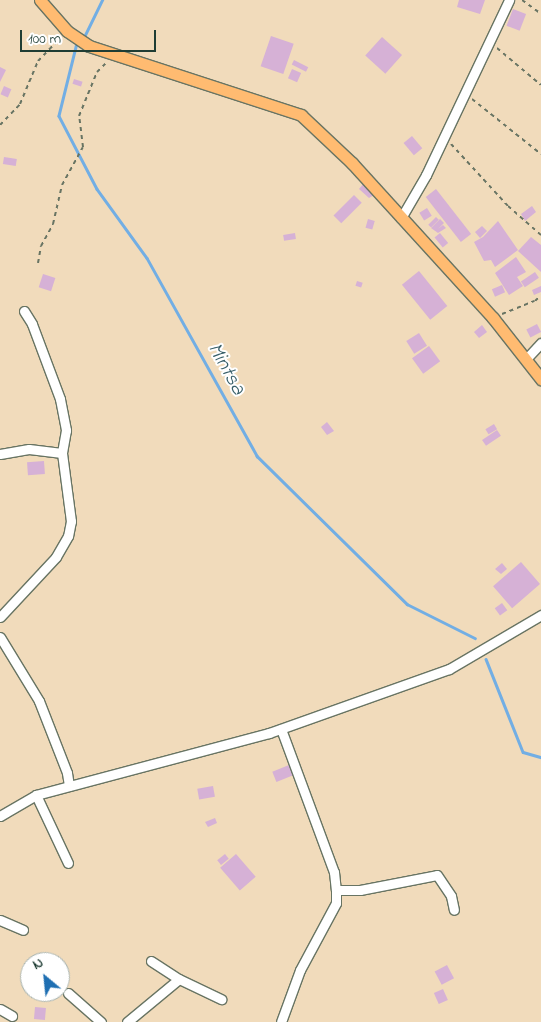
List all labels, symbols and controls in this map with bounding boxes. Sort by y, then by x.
scale bar [22,20,159,52]
text: 100 m [28,28,61,50]
water label: Mintsa [201,338,251,400]
north arrow [20,952,70,1002]
text: N [29,953,47,976]

